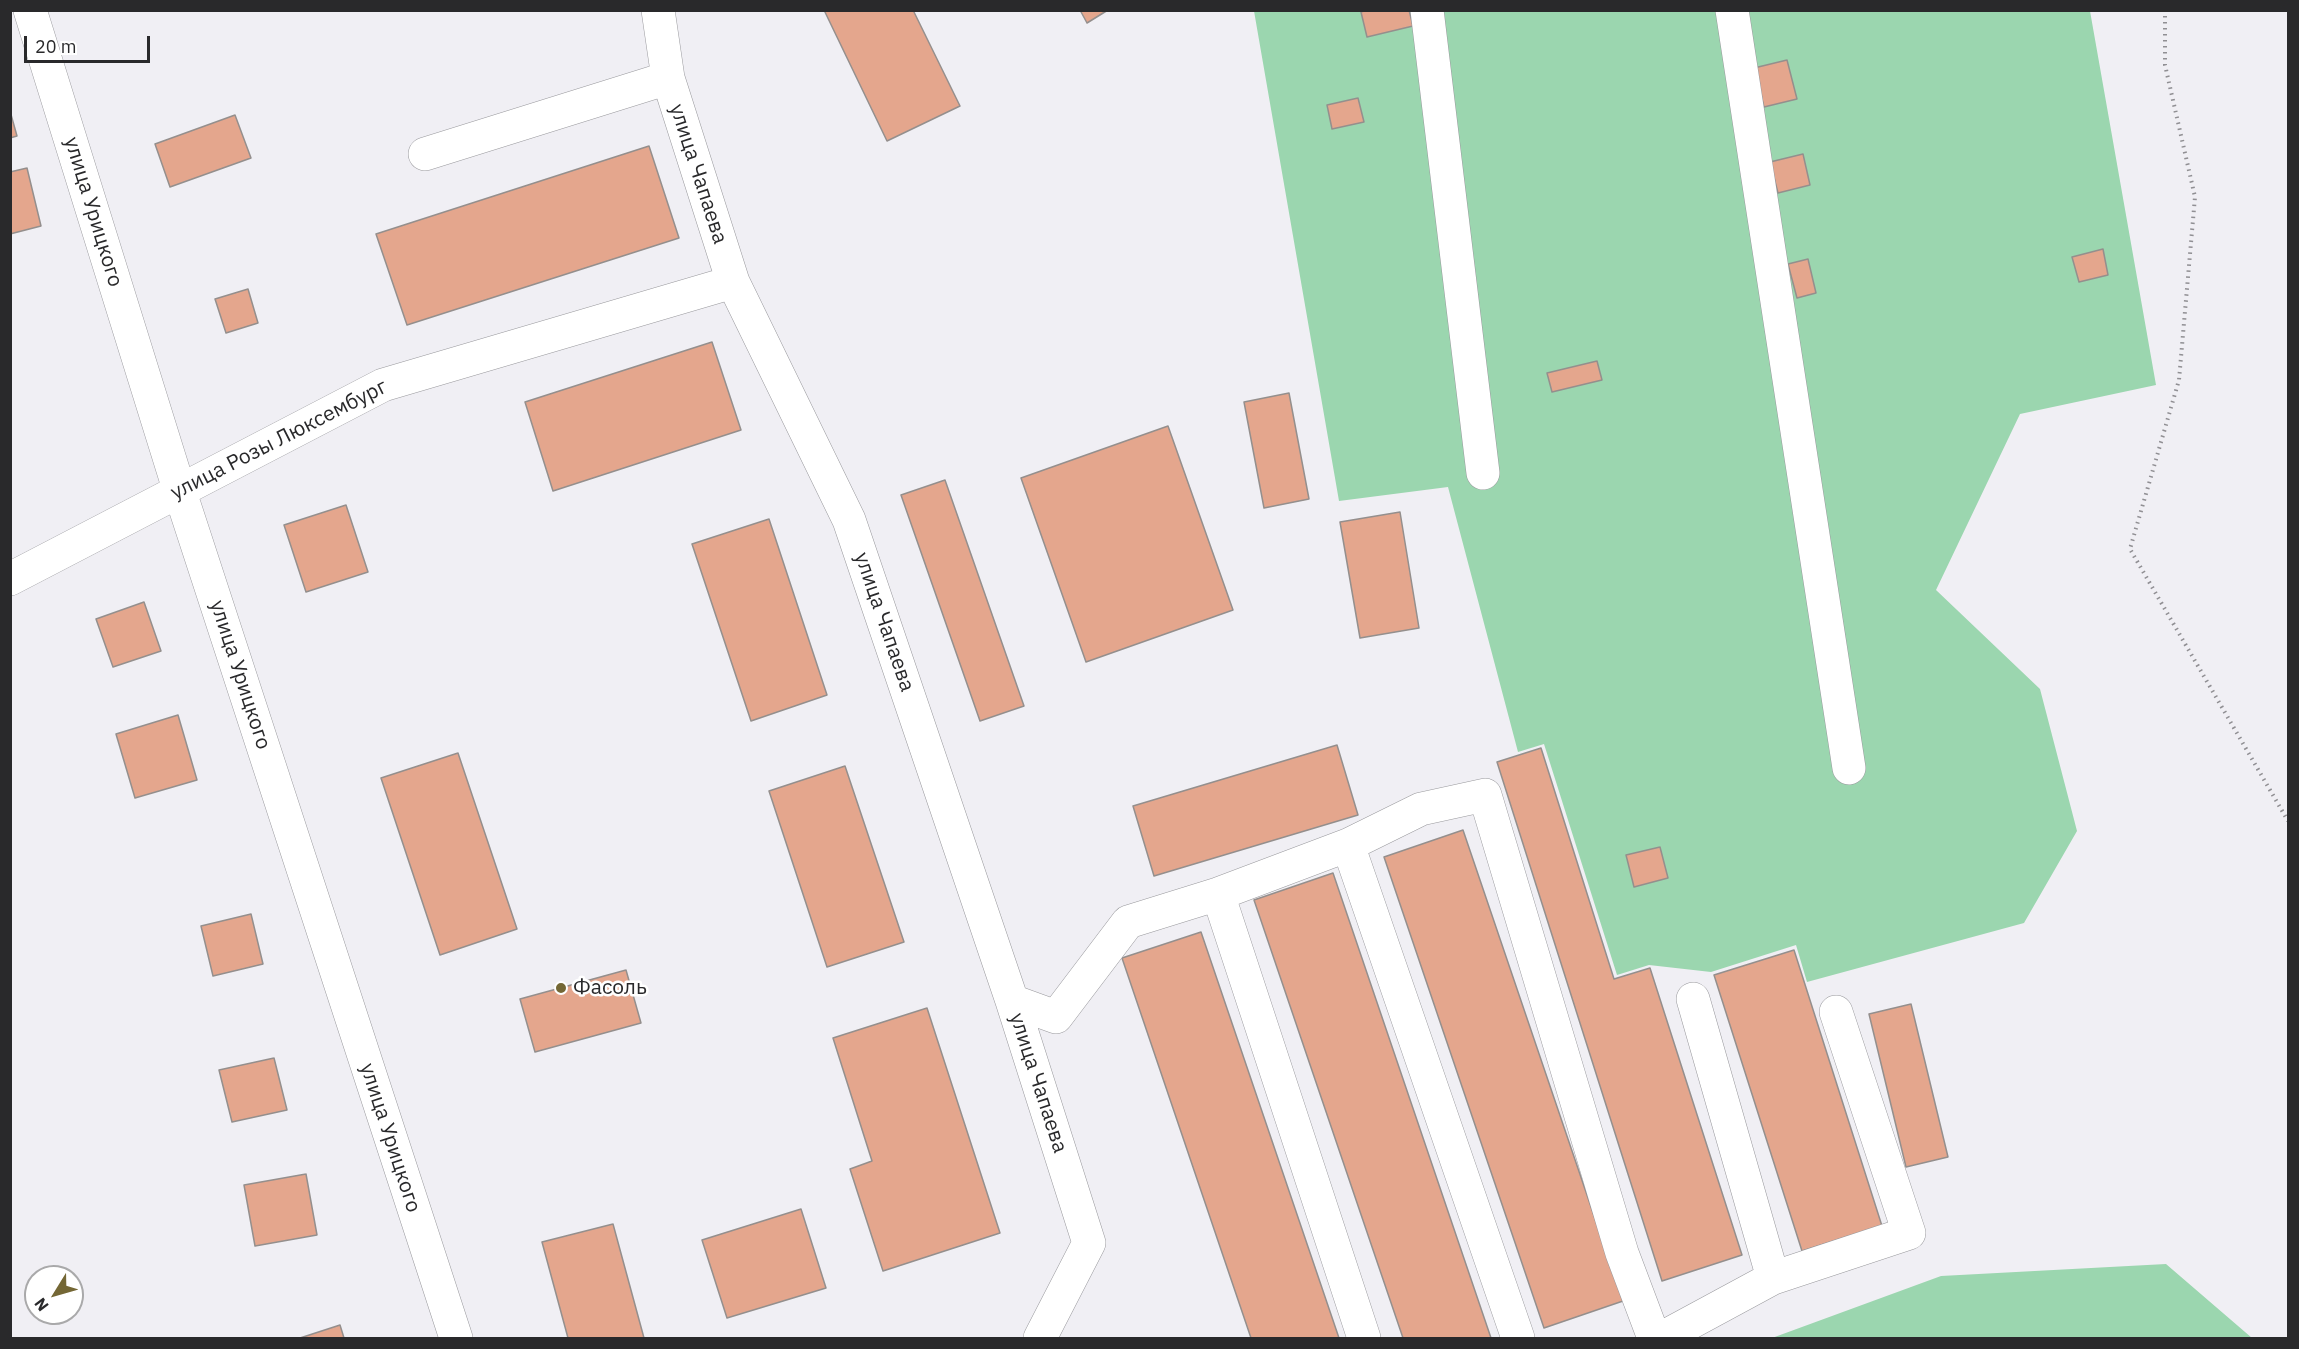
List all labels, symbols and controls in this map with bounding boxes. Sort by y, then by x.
scale bar [27,24,153,62]
text: 20 m [35,35,77,58]
street label: улица Чапаева [664,101,732,247]
street label: улица Урицкого [58,134,128,290]
street label: улица Розы Люксембург [166,374,392,506]
street label: улица Чапаева [848,549,920,695]
street label: улица Урицкого [204,597,276,753]
place label: Фасоль [573,975,647,1001]
marker: Фасоль [554,981,568,995]
street label: улица Чапаева [1004,1010,1072,1156]
street label: улица Урицкого [354,1060,426,1216]
north arrow [24,1265,84,1325]
text: N [30,1294,53,1315]

